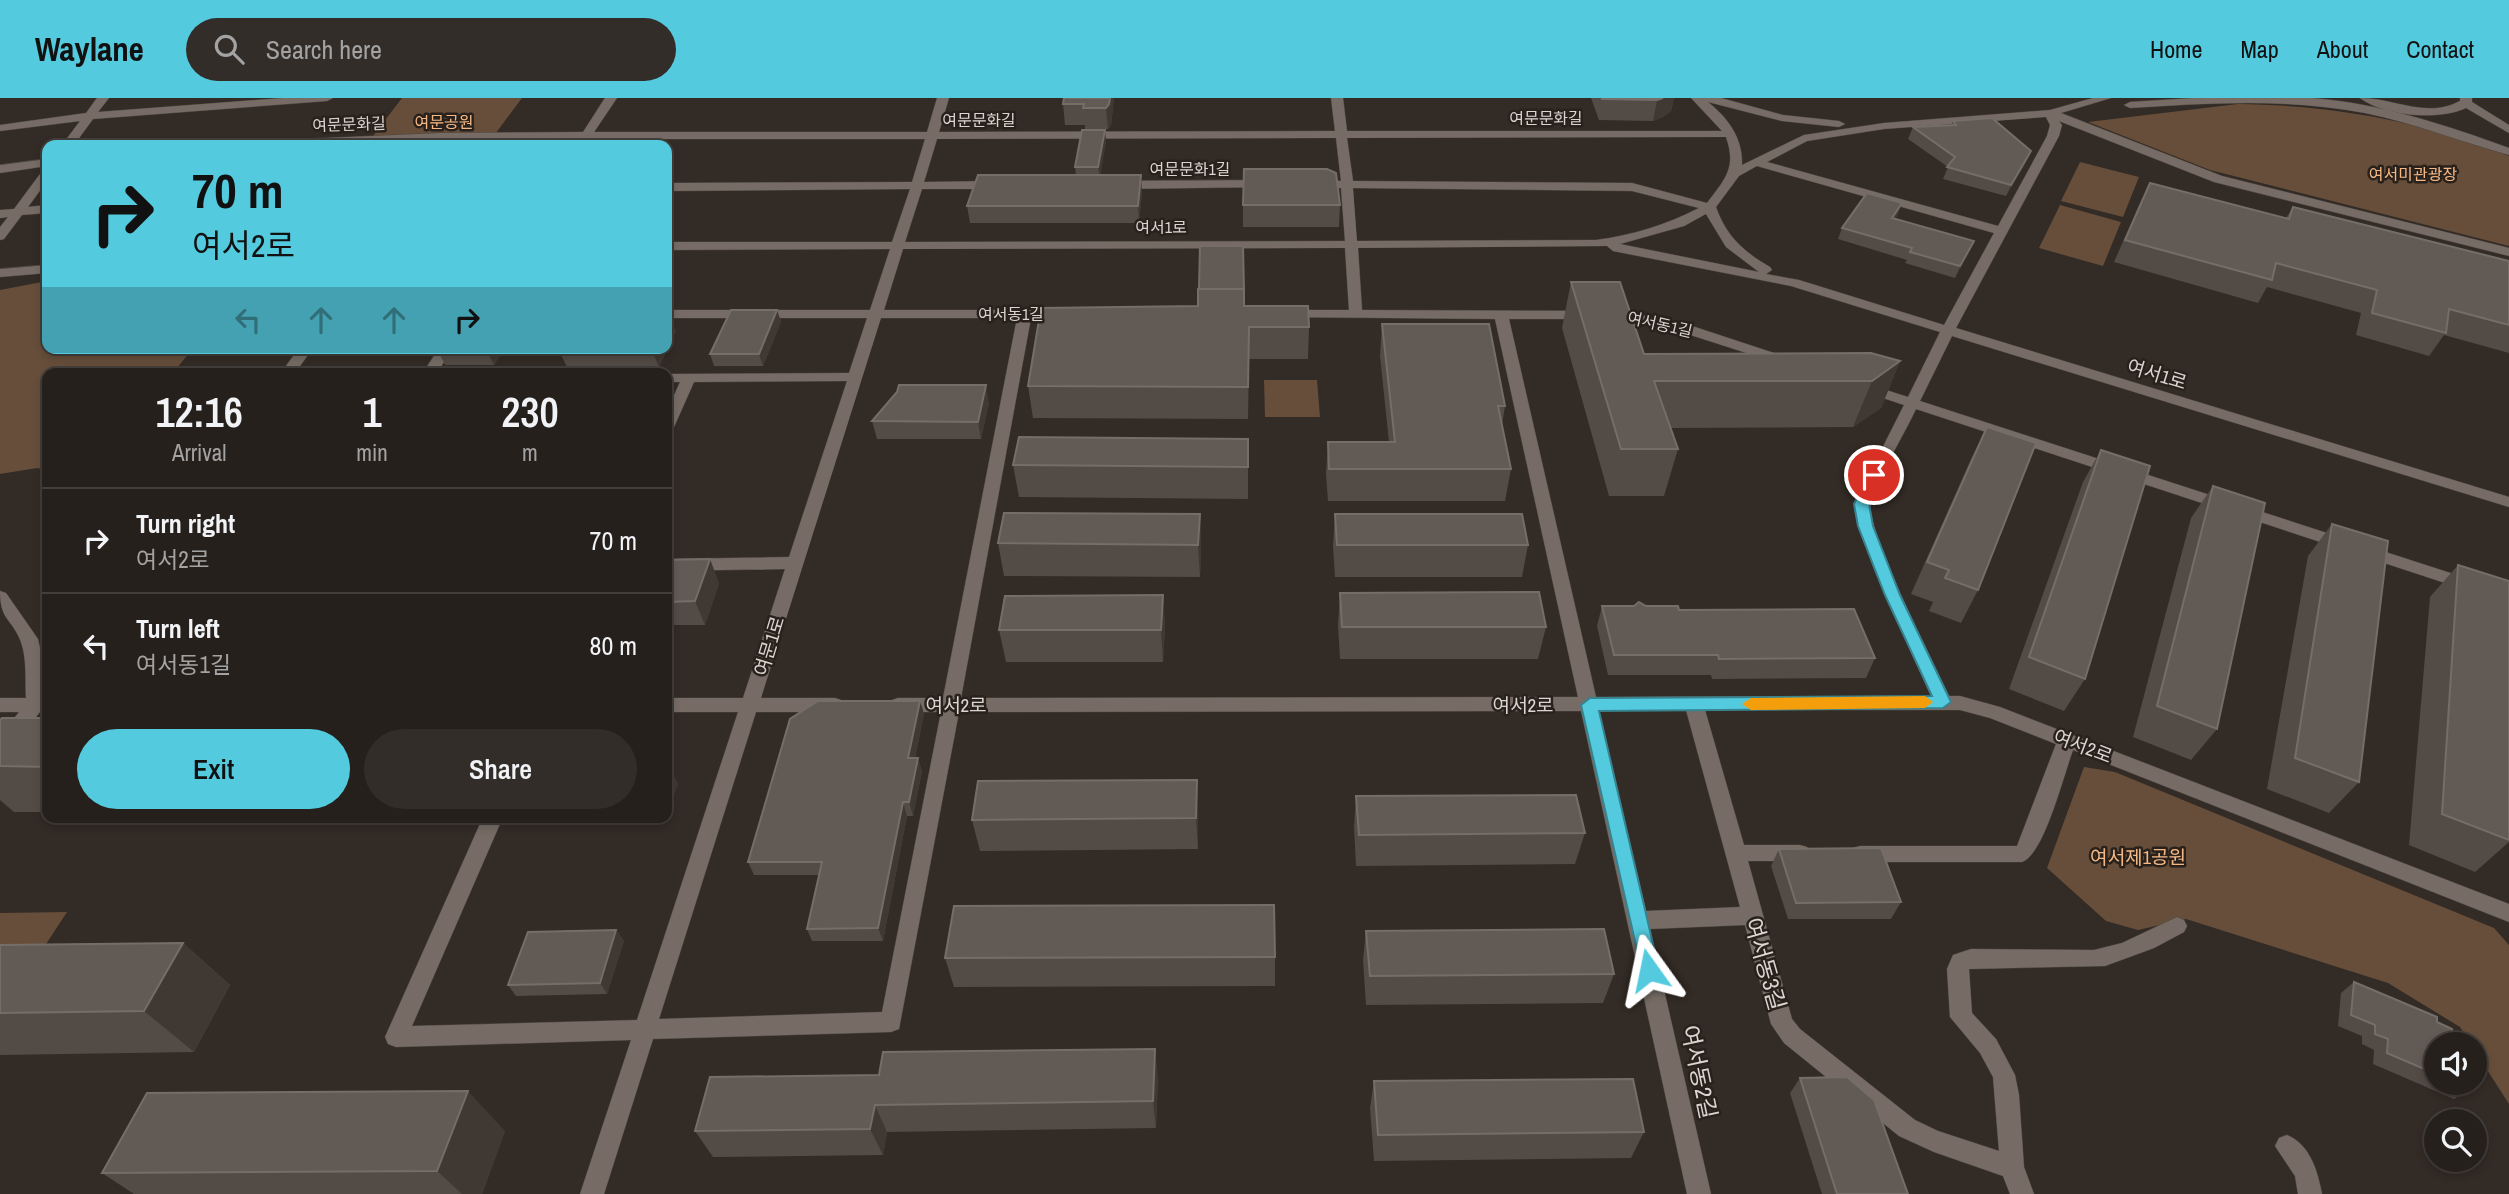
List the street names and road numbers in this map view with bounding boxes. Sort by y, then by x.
street label: 여문문화길 [1509,107,1583,129]
street label: 여문문화길 [942,109,1016,131]
street label: 여문문화길 [312,112,386,136]
street label: 여문문화1길 [1150,158,1230,180]
street label: 여서1로 [1135,216,1187,238]
street label: 여서동1길 [978,303,1044,325]
street label: 여서동1길 [1625,306,1695,342]
street label: 여서1로 [2124,353,2190,395]
street label: 여문1로 [748,613,790,679]
street label: 여서2로 [925,692,987,718]
street label: 여서2로 [1492,692,1554,718]
street label: 여서2로 [2050,723,2116,769]
street label: 여서동3길 [1737,914,1793,1014]
street label: 여서동2길 [1674,1022,1725,1122]

